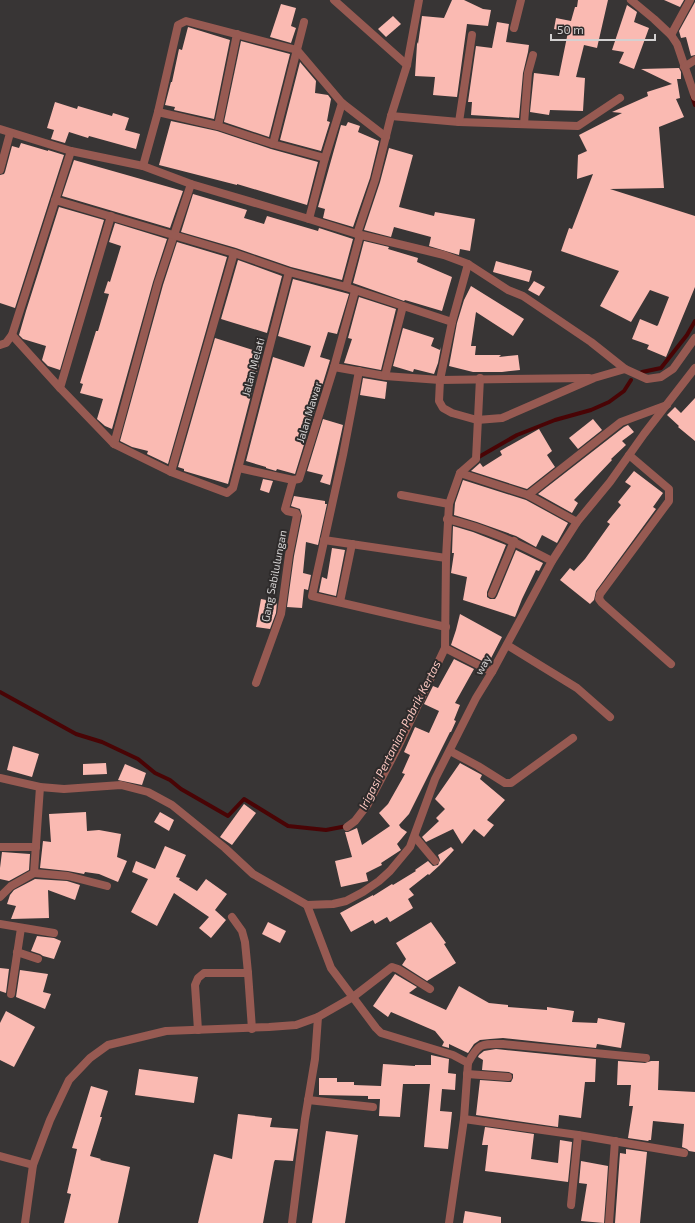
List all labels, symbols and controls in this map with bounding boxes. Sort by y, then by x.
scale bar [551,16,655,42]
text: 50 m [557,22,584,36]
street label: Jalan Melati [239,336,267,397]
street label: Jalan Mawar [293,379,324,444]
street label: Gang Sabilulungan [258,529,289,623]
street label: way [472,652,494,677]
water label: Irigasi Pertanian Pabrik Kertas [355,658,443,811]

